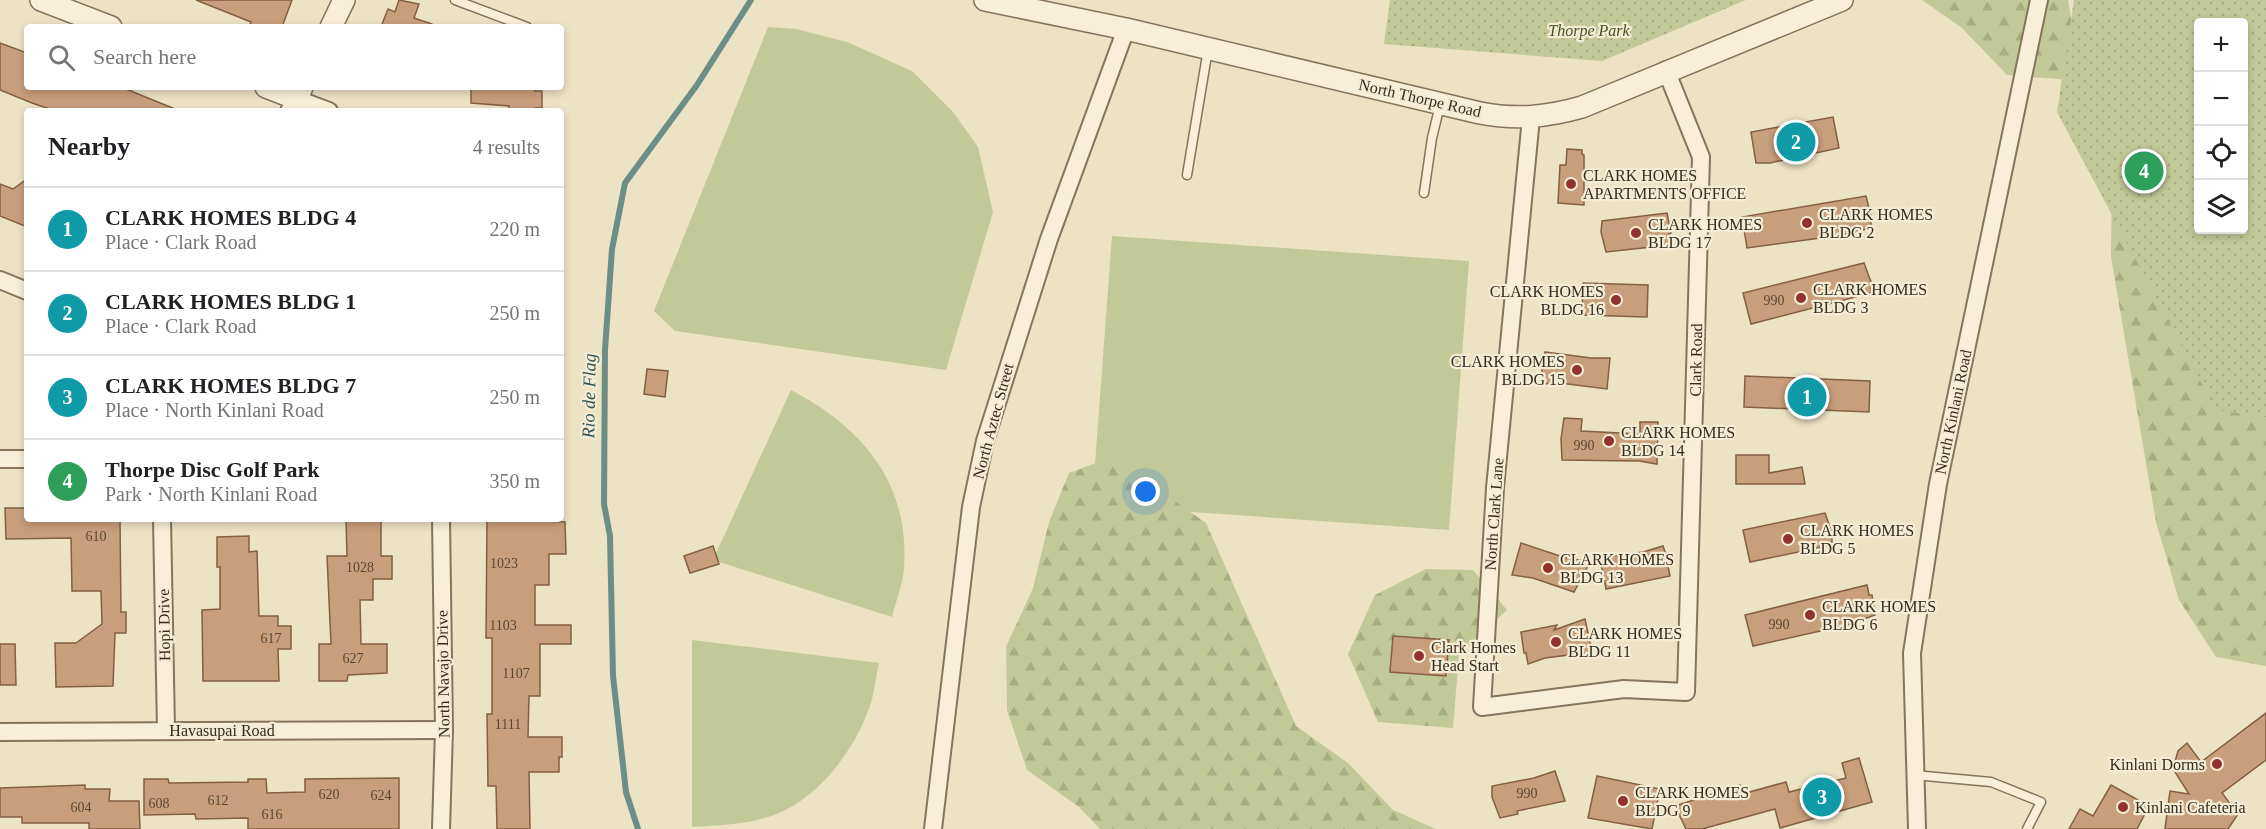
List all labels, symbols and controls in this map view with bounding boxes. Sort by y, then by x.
map controls [2194,18,2248,234]
button: + [2194,18,2248,72]
park label: Thorpe Park [1548,22,1631,40]
search box [24,24,564,90]
icon: search [45,41,78,74]
text: Search here [93,44,196,69]
button: − [2194,72,2248,126]
street label: North Thorpe Road [1357,76,1483,121]
pin: 2 [1776,120,1816,164]
button: locate [2194,126,2248,180]
text: Nearby [48,132,130,161]
text: 4 results [473,136,540,158]
pin: 4 [2124,148,2164,194]
place label: CLARK HOMES APARTMENTS OFFICE [1583,167,1746,202]
marker: CLARK HOMES APARTMENTS OFFICE [1564,177,1578,191]
button: layers [2194,180,2248,234]
text: CLARK HOMES BLDG 4 [105,205,356,230]
place label: CLARK HOMES BLDG 2 [1819,206,1933,241]
place label: CLARK HOMES BLDG 17 [1648,216,1762,251]
marker: CLARK HOMES BLDG 2 [1800,216,1814,230]
text: 1 [63,218,73,240]
text: 220 m [489,218,540,240]
marker: CLARK HOMES BLDG 17 [1629,226,1643,240]
text: Place · Clark Road [105,231,257,253]
place label: CLARK HOMES BLDG 3 [1813,281,1927,316]
place label: CLARK HOMES BLDG 16 [1490,283,1604,318]
text: CLARK HOMES BLDG 1 [105,289,356,314]
marker: CLARK HOMES BLDG 3 [1794,291,1808,305]
marker: CLARK HOMES BLDG 16 [1609,293,1623,307]
house number: 990 [1764,293,1785,308]
text: 2 [63,302,73,324]
text: 250 m [489,302,540,324]
text: Place · Clark Road [105,315,257,337]
street label: Clark Road [1687,323,1705,397]
street label: North Kinlani Road [1931,348,1975,476]
water label: Rio de Flag [578,353,600,440]
place label: CLARK HOMES BLDG 15 [1451,353,1565,388]
street label: North Aztec Street [969,361,1017,481]
marker: CLARK HOMES BLDG 15 [1570,363,1584,377]
text: CLARK HOMES BLDG 7 [105,373,356,398]
pin: 1 [1788,374,1826,420]
text: 3 [63,386,73,408]
text: 250 m [489,386,540,408]
text: Place · North Kinlani Road [105,399,324,421]
place label: CLARK HOMES BLDG 14 [1621,424,1735,459]
marker: CLARK HOMES BLDG 14 [1602,434,1616,448]
house number: 990 [1574,438,1595,453]
text: Thorpe Disc Golf Park [105,457,320,482]
street label: North Clark Lane [1482,457,1506,571]
text: 4 [63,470,73,492]
text: 350 m [489,470,540,492]
your location [1131,477,1160,506]
text: Park · North Kinlani Road [105,483,317,505]
place label: CLARK HOMES BLDG 5 [1800,522,1914,557]
house number: 610 [86,529,107,544]
marker: CLARK HOMES BLDG 5 [1781,532,1795,546]
place label: CLARK HOMES BLDG 13 [1560,551,1674,586]
house number: 1023 [490,556,518,571]
house number: 1028 [346,560,374,575]
marker: CLARK HOMES BLDG 13 [1541,561,1555,575]
street label: Hopi Drive [155,589,174,661]
place label: CLARK HOMES BLDG 6 [1822,598,1936,633]
marker: CLARK HOMES BLDG 6 [1803,608,1817,622]
street label: North Navajo Drive [433,610,454,738]
house number: 990 [1769,617,1790,632]
house number: 1103 [489,618,517,633]
place label: CLARK HOMES BLDG 11 [1568,625,1682,660]
house number: 617 [261,631,282,646]
marker: CLARK HOMES BLDG 11 [1549,635,1563,649]
place label: Clark Homes Head Start [1431,639,1516,674]
marker: Clark Homes Head Start [1412,649,1426,663]
house number: 627 [343,651,364,666]
house number: 1107 [502,666,530,681]
house number: 1111 [495,717,521,732]
street label: Havasupai Road [169,722,275,740]
place label: Kinlani Dorms [2109,756,2205,773]
marker: Kinlani Dorms [2210,757,2224,771]
pin: 3 [1802,774,1842,820]
place label: CLARK HOMES BLDG 9 [1635,784,1749,819]
house number: 990 [1517,786,1538,801]
house number: 620 [319,787,340,802]
house number: 624 [371,788,392,803]
house number: 612 [208,793,229,808]
marker: CLARK HOMES BLDG 9 [1616,794,1630,808]
house number: 608 [149,796,170,811]
place label: Kinlani Cafeteria [2135,799,2246,816]
house number: 604 [71,800,92,815]
marker: Kinlani Cafeteria [2116,800,2130,814]
house number: 616 [262,807,283,822]

